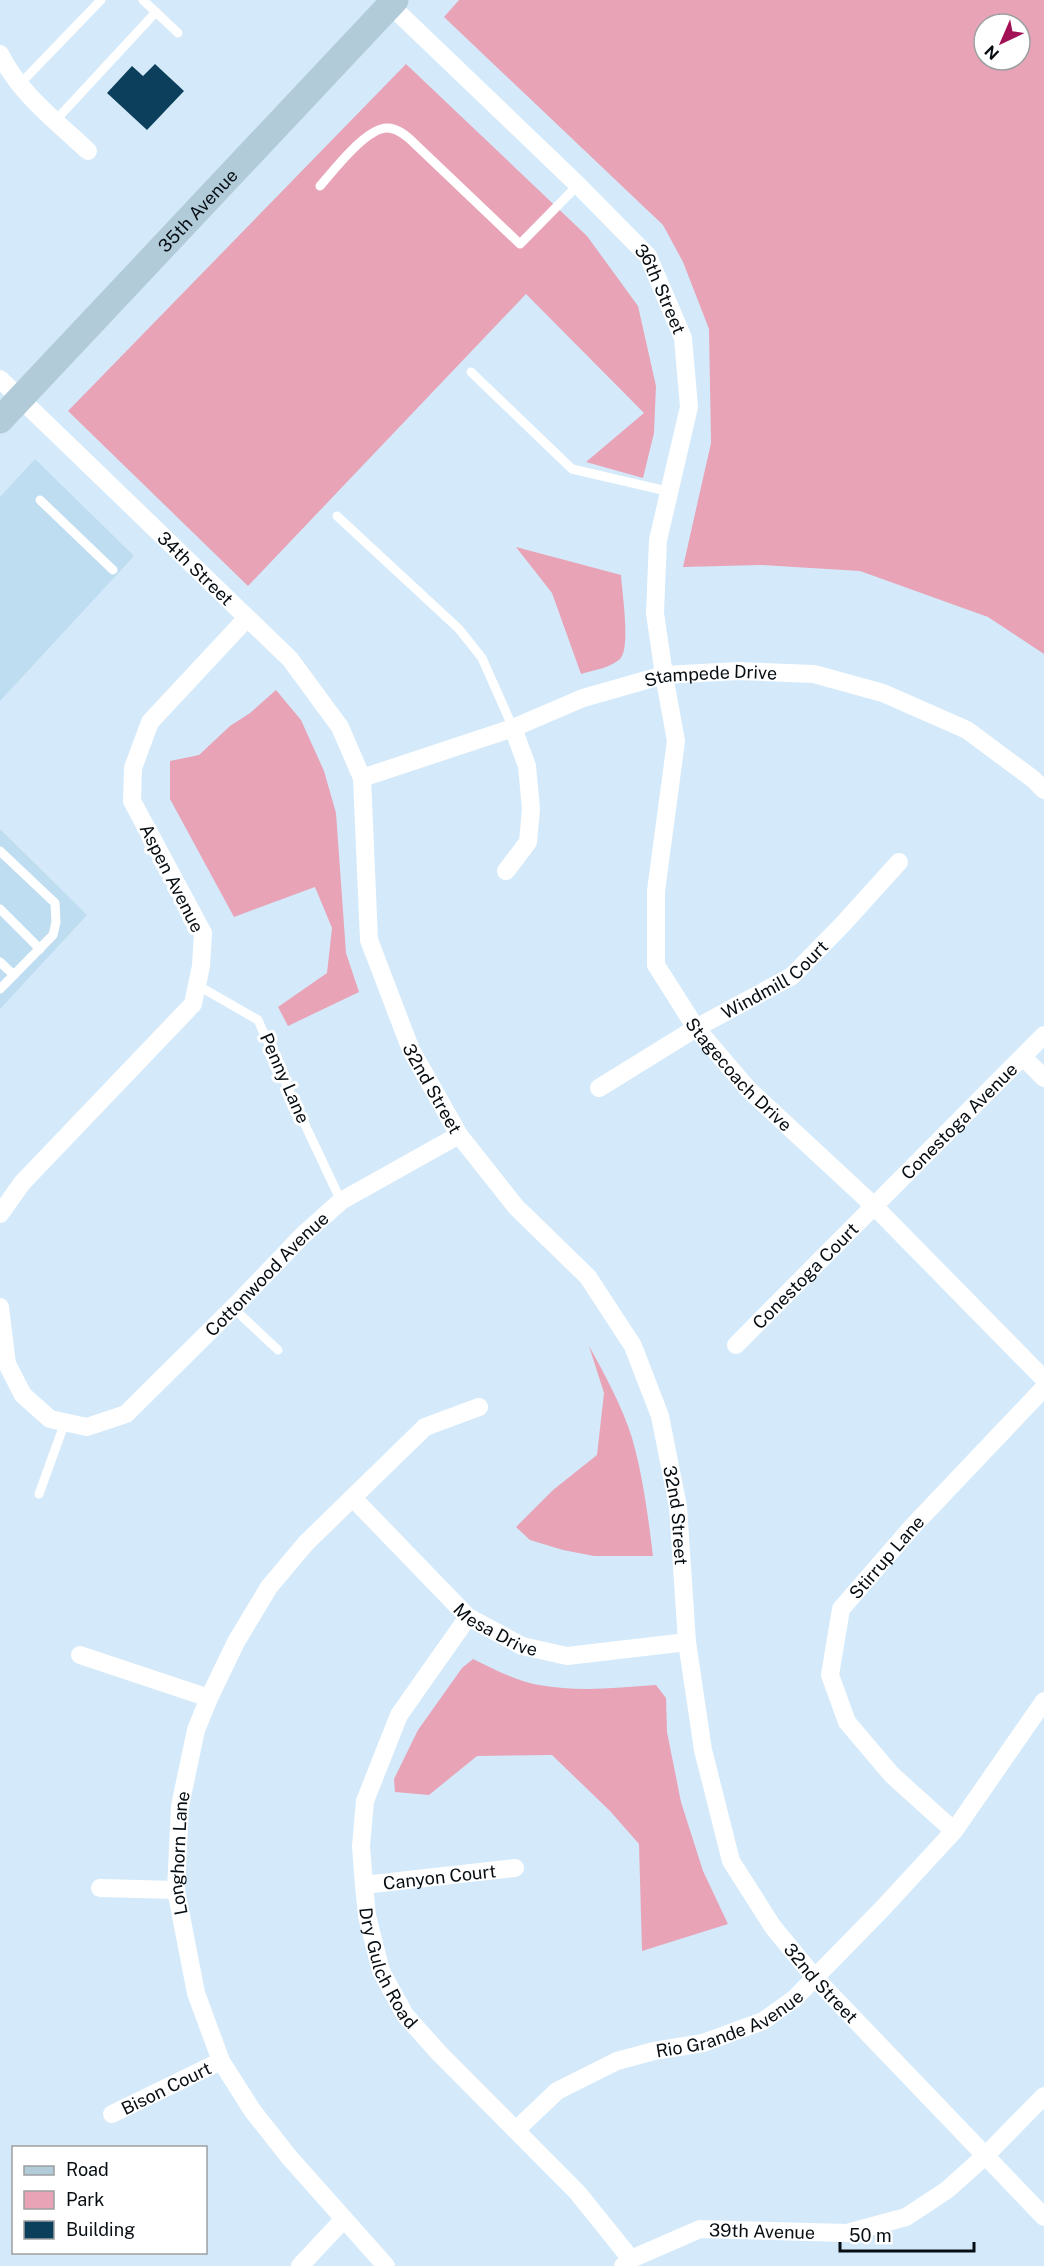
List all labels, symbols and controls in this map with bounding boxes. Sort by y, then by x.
north arrow [972,12,1032,72]
text: N [981,41,1003,64]
street label: 35th Avenue [153,164,241,256]
street label: 36th Street [631,239,690,337]
street label: 34th Street [153,527,238,609]
street label: Stampede Drive [642,660,778,691]
street label: Aspen Avenue [136,820,208,936]
street label: Windmill Court [718,936,832,1023]
street label: Stagecoach Drive [682,1014,797,1135]
street label: Penny Lane [256,1030,314,1126]
street label: 32nd Street [399,1041,466,1137]
street label: Conestoga Avenue [896,1058,1021,1184]
street label: Cottonwood Avenue [201,1207,332,1340]
street label: Conestoga Court [748,1218,862,1333]
street label: 32nd Street [660,1464,692,1566]
street label: Stirrup Lane [844,1511,928,1603]
street label: Mesa Drive [449,1598,539,1660]
street label: Longhorn Lane [165,1789,193,1917]
street label: Canyon Court [382,1860,497,1893]
street label: Dry Gulch Road [356,1906,422,2033]
street label: 32nd Street [780,1939,863,2027]
street label: Rio Grande Avenue [654,1986,808,2061]
street label: Bison Court [118,2057,214,2119]
legend [12,2146,207,2254]
text: Road [66,2159,109,2180]
text: Park [66,2189,104,2210]
scale bar [840,2215,974,2253]
text: Building [66,2219,135,2240]
street label: 39th Avenue [709,2219,815,2243]
text: 50 m [849,2225,892,2246]

